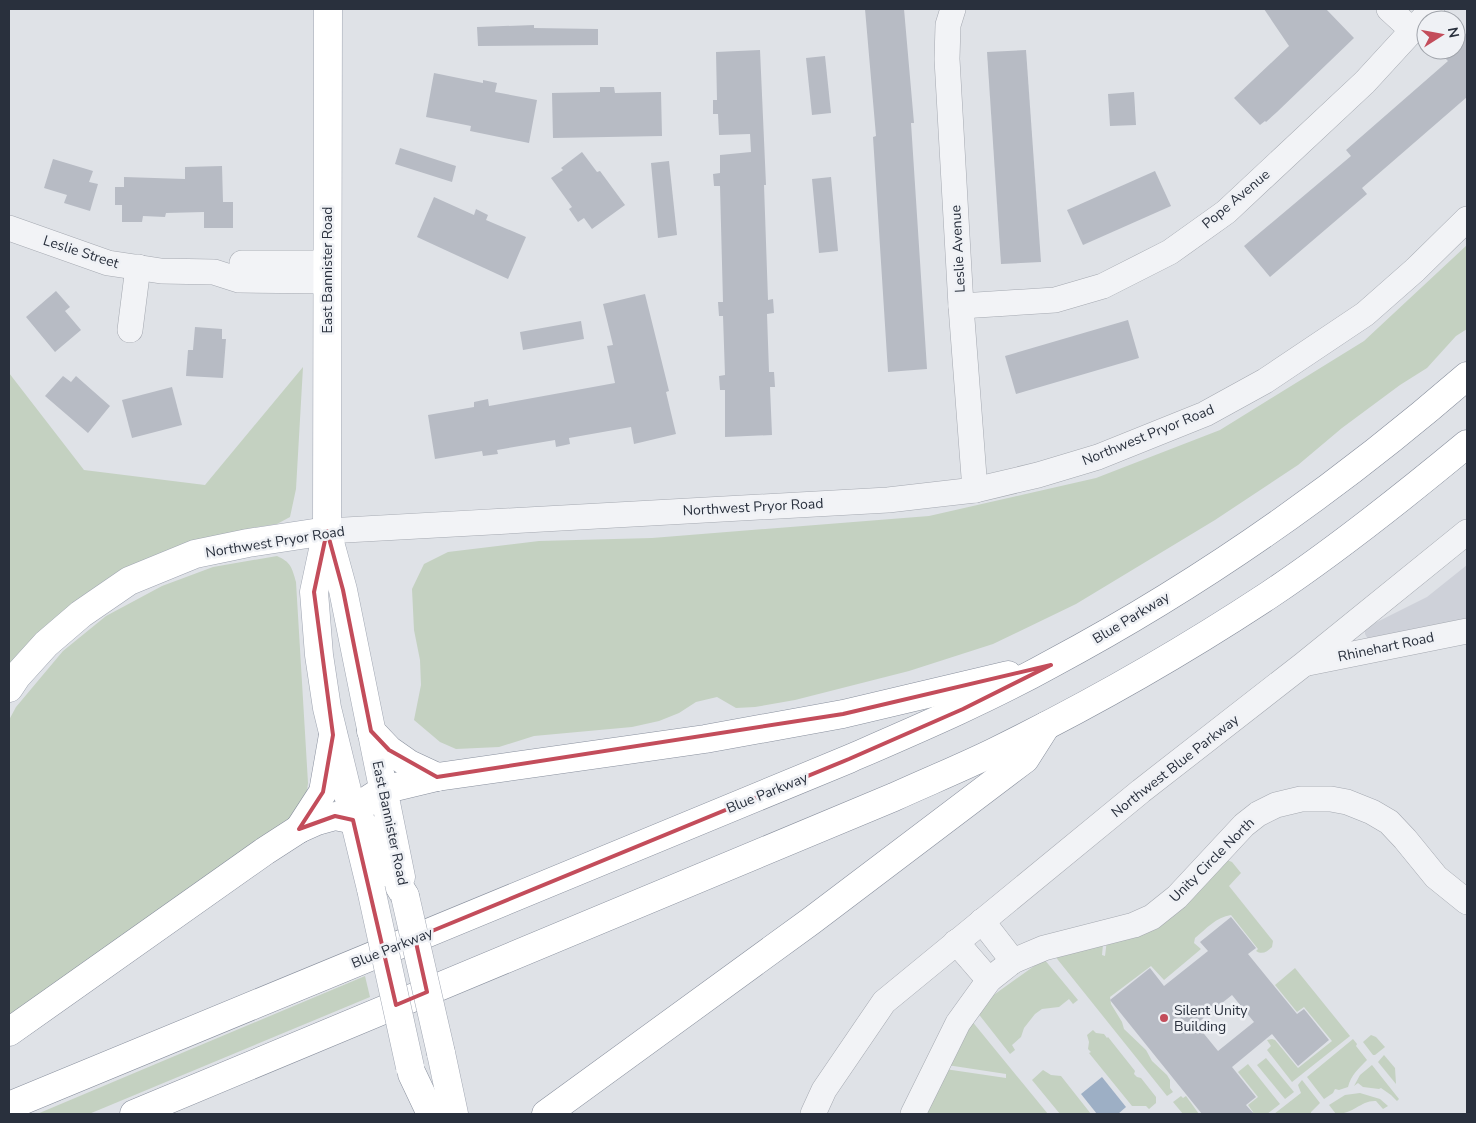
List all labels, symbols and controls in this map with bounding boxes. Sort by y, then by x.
north arrow [1416,10,1466,60]
text: N [1443,26,1464,40]
street label: Pope Avenue [1198,165,1274,233]
street label: Leslie Avenue [946,205,970,293]
street label: East Bannister Road [318,207,337,333]
street label: Leslie Street [41,231,121,273]
street label: Northwest Pryor Road [1079,400,1217,470]
street label: Northwest Pryor Road [682,494,824,520]
street label: Northwest Pryor Road [204,522,346,562]
street label: Blue Parkway [1089,587,1174,648]
street label: Rhinehart Road [1336,628,1436,666]
street label: Northwest Blue Parkway [1107,710,1243,822]
street label: East Bannister Road [368,759,412,887]
street label: Blue Parkway [723,768,811,818]
street label: Unity Circle North [1165,813,1259,907]
street label: Blue Parkway [348,923,436,973]
place label: Silent Unity Building [1174,1001,1248,1036]
marker: Silent Unity Building [1158,1012,1170,1024]

